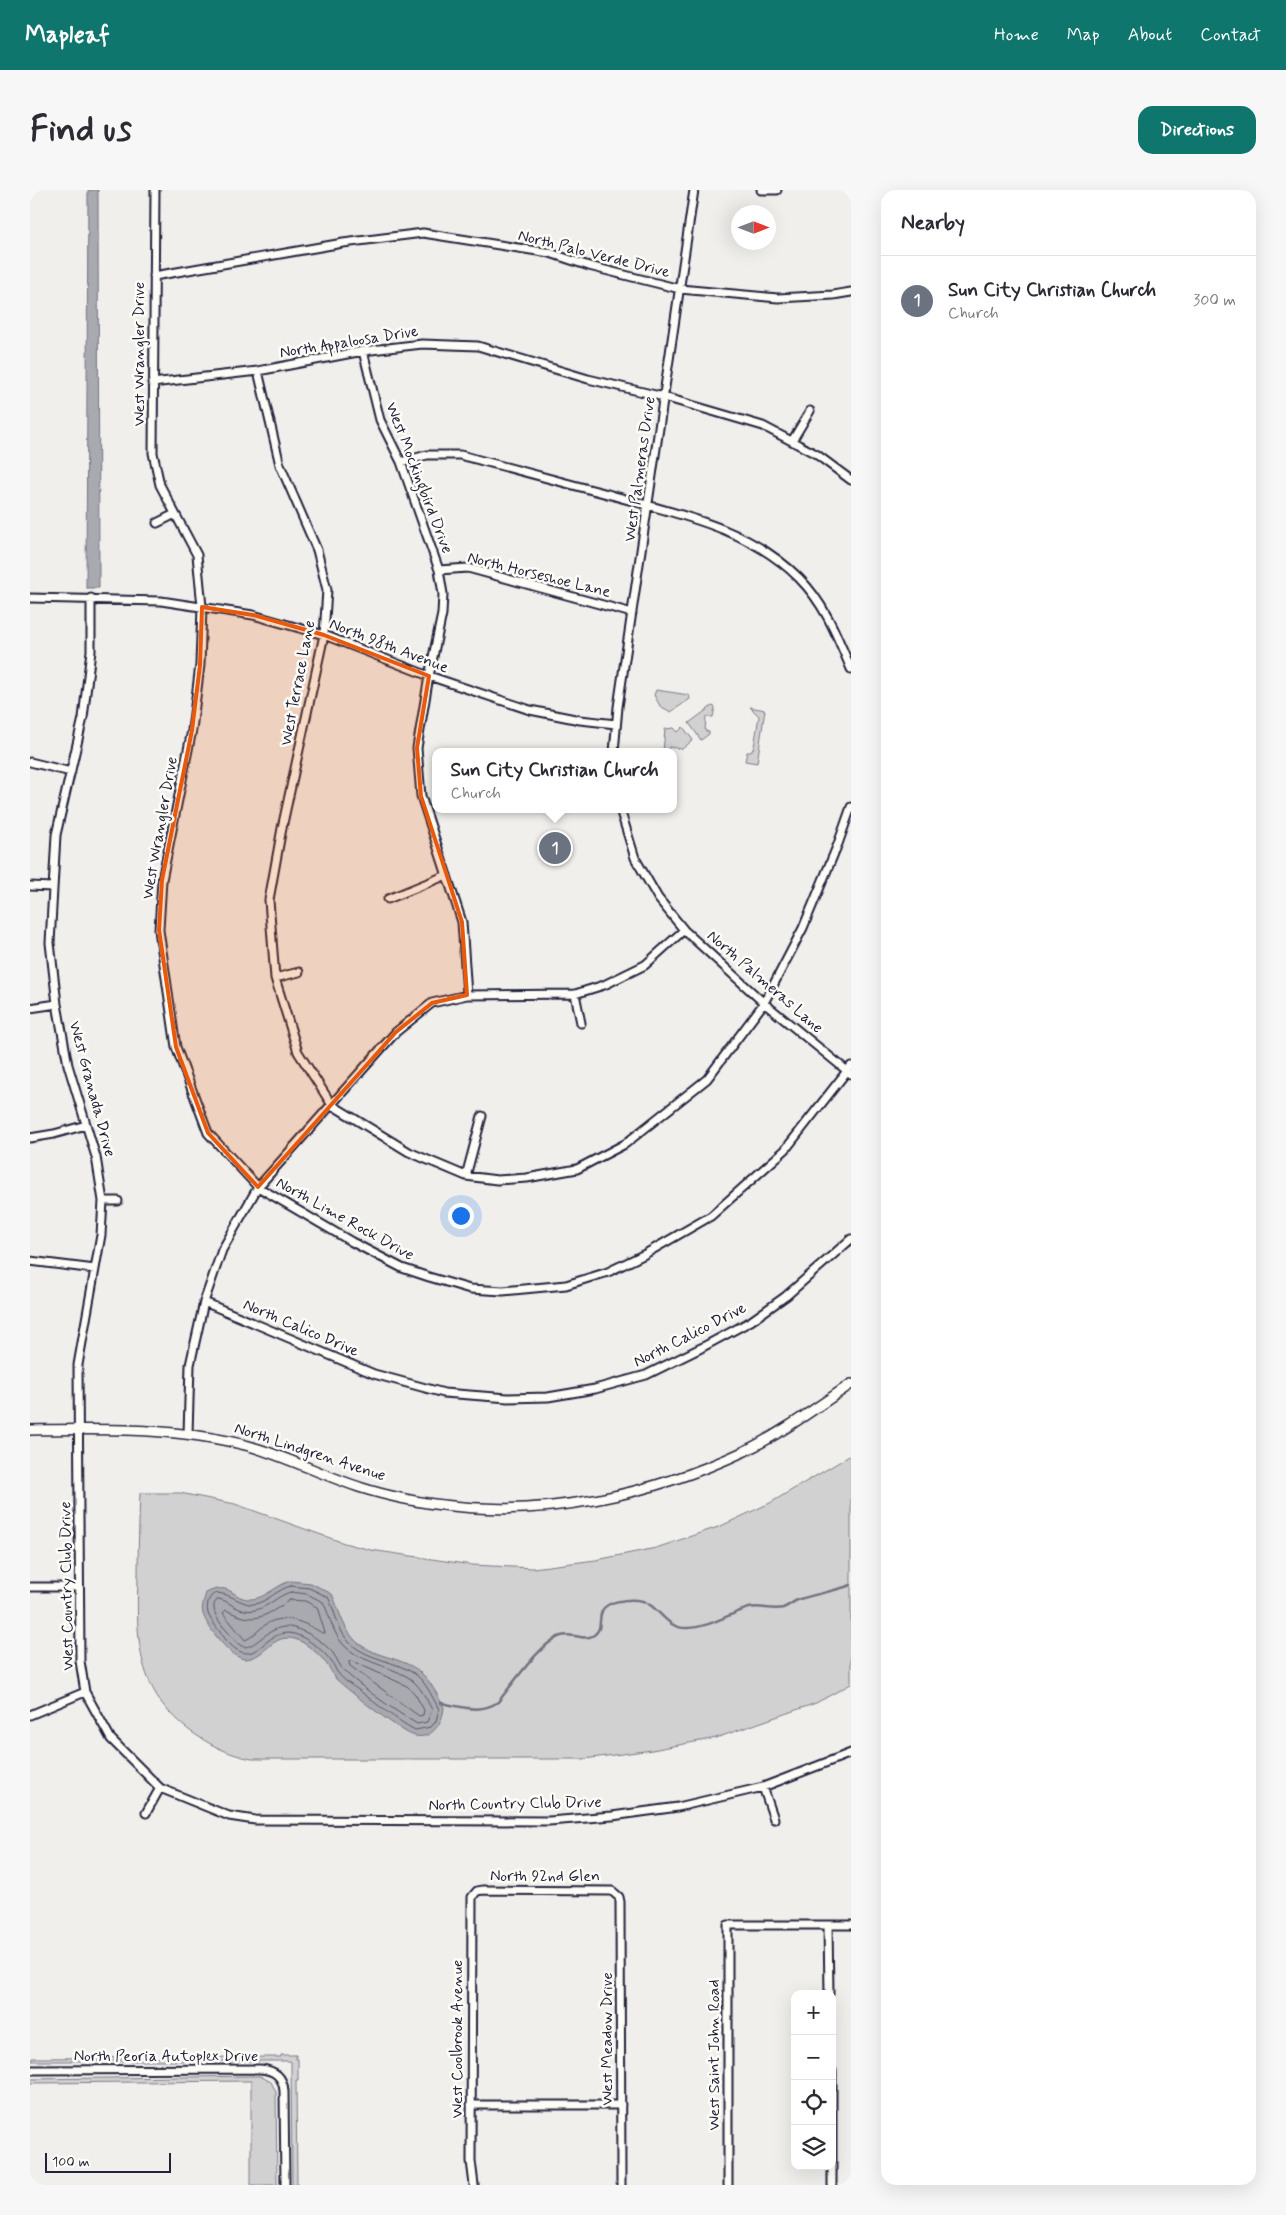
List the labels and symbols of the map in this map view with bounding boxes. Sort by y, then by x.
north arrow [731,205,776,250]
street label: North Palo Verde Drive [516,225,673,283]
street label: West Wrangler Drive [129,282,150,426]
street label: North Appaloosa Drive [278,321,421,364]
street label: West Palmeras Drive [619,395,661,543]
street label: West Mockingbird Drive [379,399,458,557]
street label: North Horseshoe Lane [465,547,613,603]
street label: North 98th Avenue [326,614,452,678]
street label: West Terrace Lane [276,618,320,748]
street label: West Wrangler Drive [137,755,183,901]
pin: 1 [539,829,571,867]
street label: North Palmeras Lane [702,926,828,1038]
street label: West Granada Drive [64,1019,120,1159]
street label: North Lime Rock Drive [272,1172,418,1266]
your location [448,1203,474,1229]
street label: North Calico Drive [240,1294,363,1362]
street label: North Calico Drive [630,1297,750,1372]
street label: North Lindgren Avenue [232,1418,388,1486]
street label: West Country Club Drive [55,1501,79,1671]
street label: North Country Club Drive [428,1792,602,1816]
street label: North 92nd Glen [490,1866,600,1887]
street label: West Coolbrook Avenue [447,1960,468,2118]
street label: West Meadow Drive [597,1972,618,2106]
street label: West Saint John Road [704,1980,725,2130]
street label: North Peoria Autoplex Drive [74,2046,258,2067]
scale bar [45,2150,171,2173]

